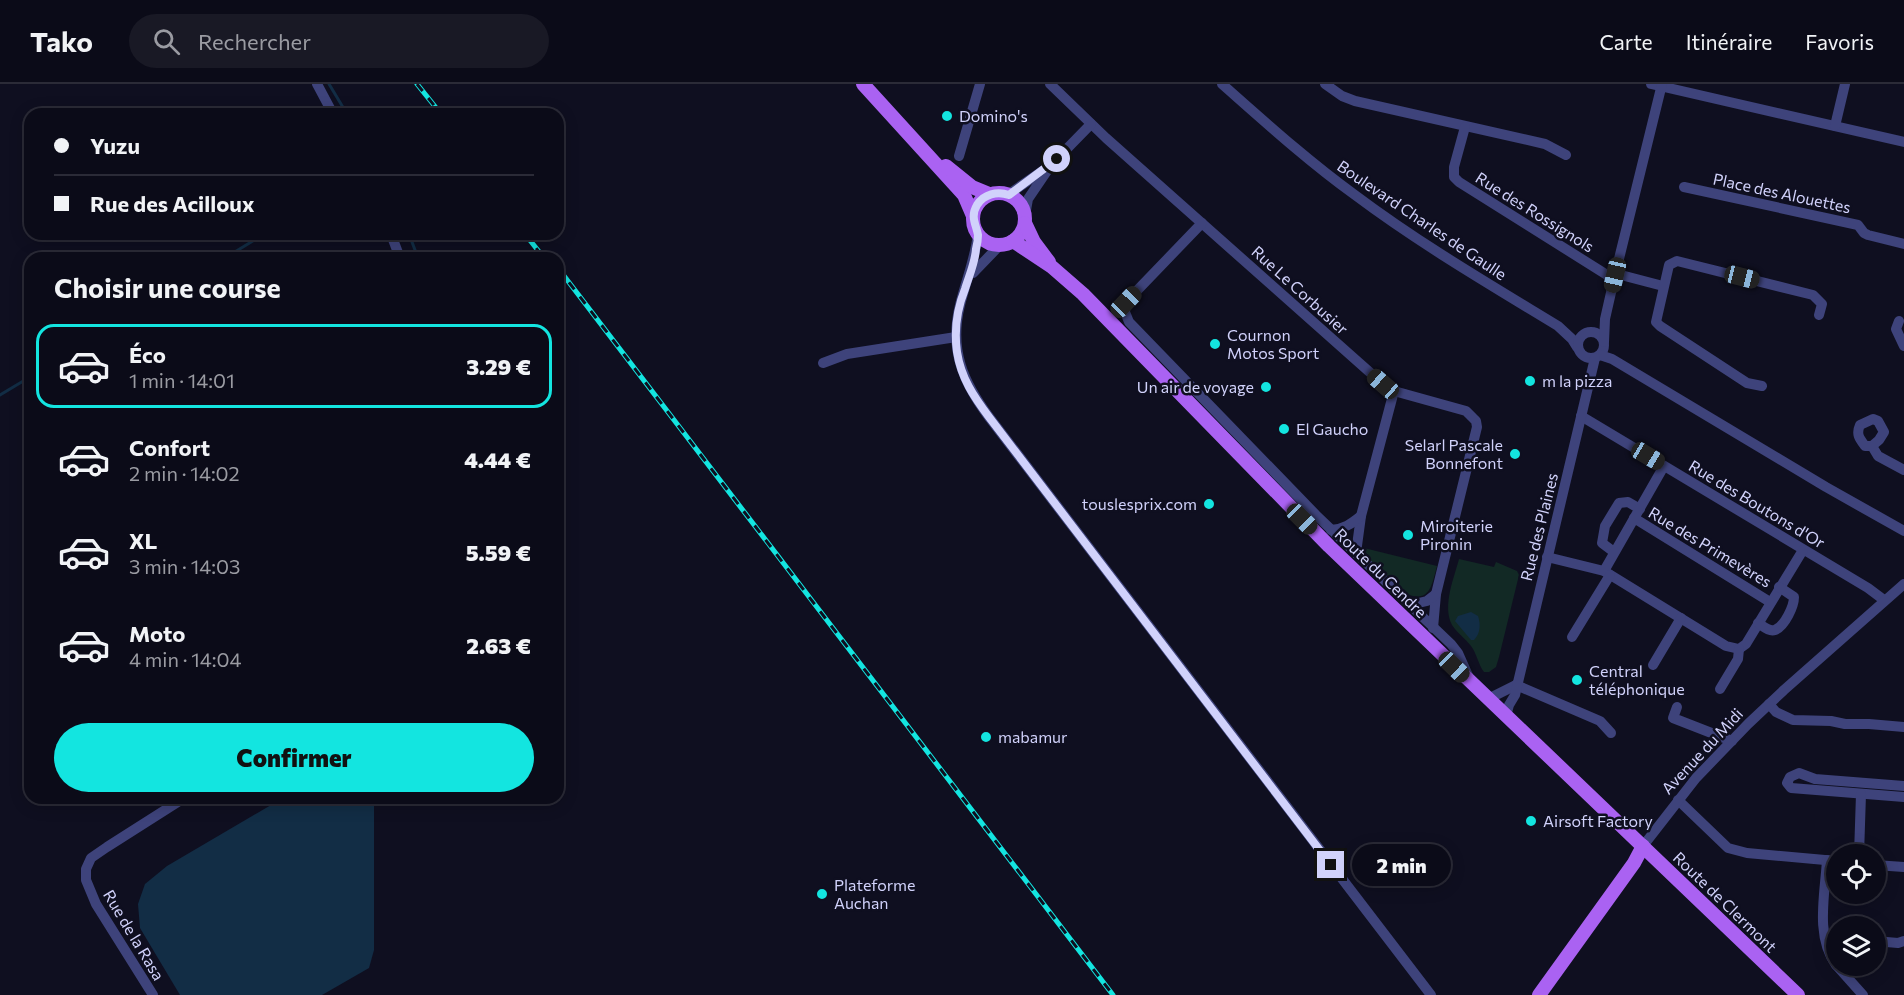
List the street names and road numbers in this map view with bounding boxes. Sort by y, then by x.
street label: Boulevard Charles de Gaulle [1334,156,1511,283]
street label: Rue des Rossignols [1473,167,1598,256]
street label: Place des Alouettes [1711,169,1853,216]
street label: Rue Le Corbusier [1248,241,1353,338]
street label: Rue des Boutons d'Or [1686,455,1829,552]
street label: Rue des Plaines [1516,471,1561,583]
street label: Rue des Primevères [1645,502,1775,591]
street label: Route du Cendre [1331,524,1431,621]
street label: Avenue du Midi [1657,704,1746,798]
street label: Route de Clermont [1670,847,1781,956]
street label: Rue de la Rasa [100,886,169,983]

